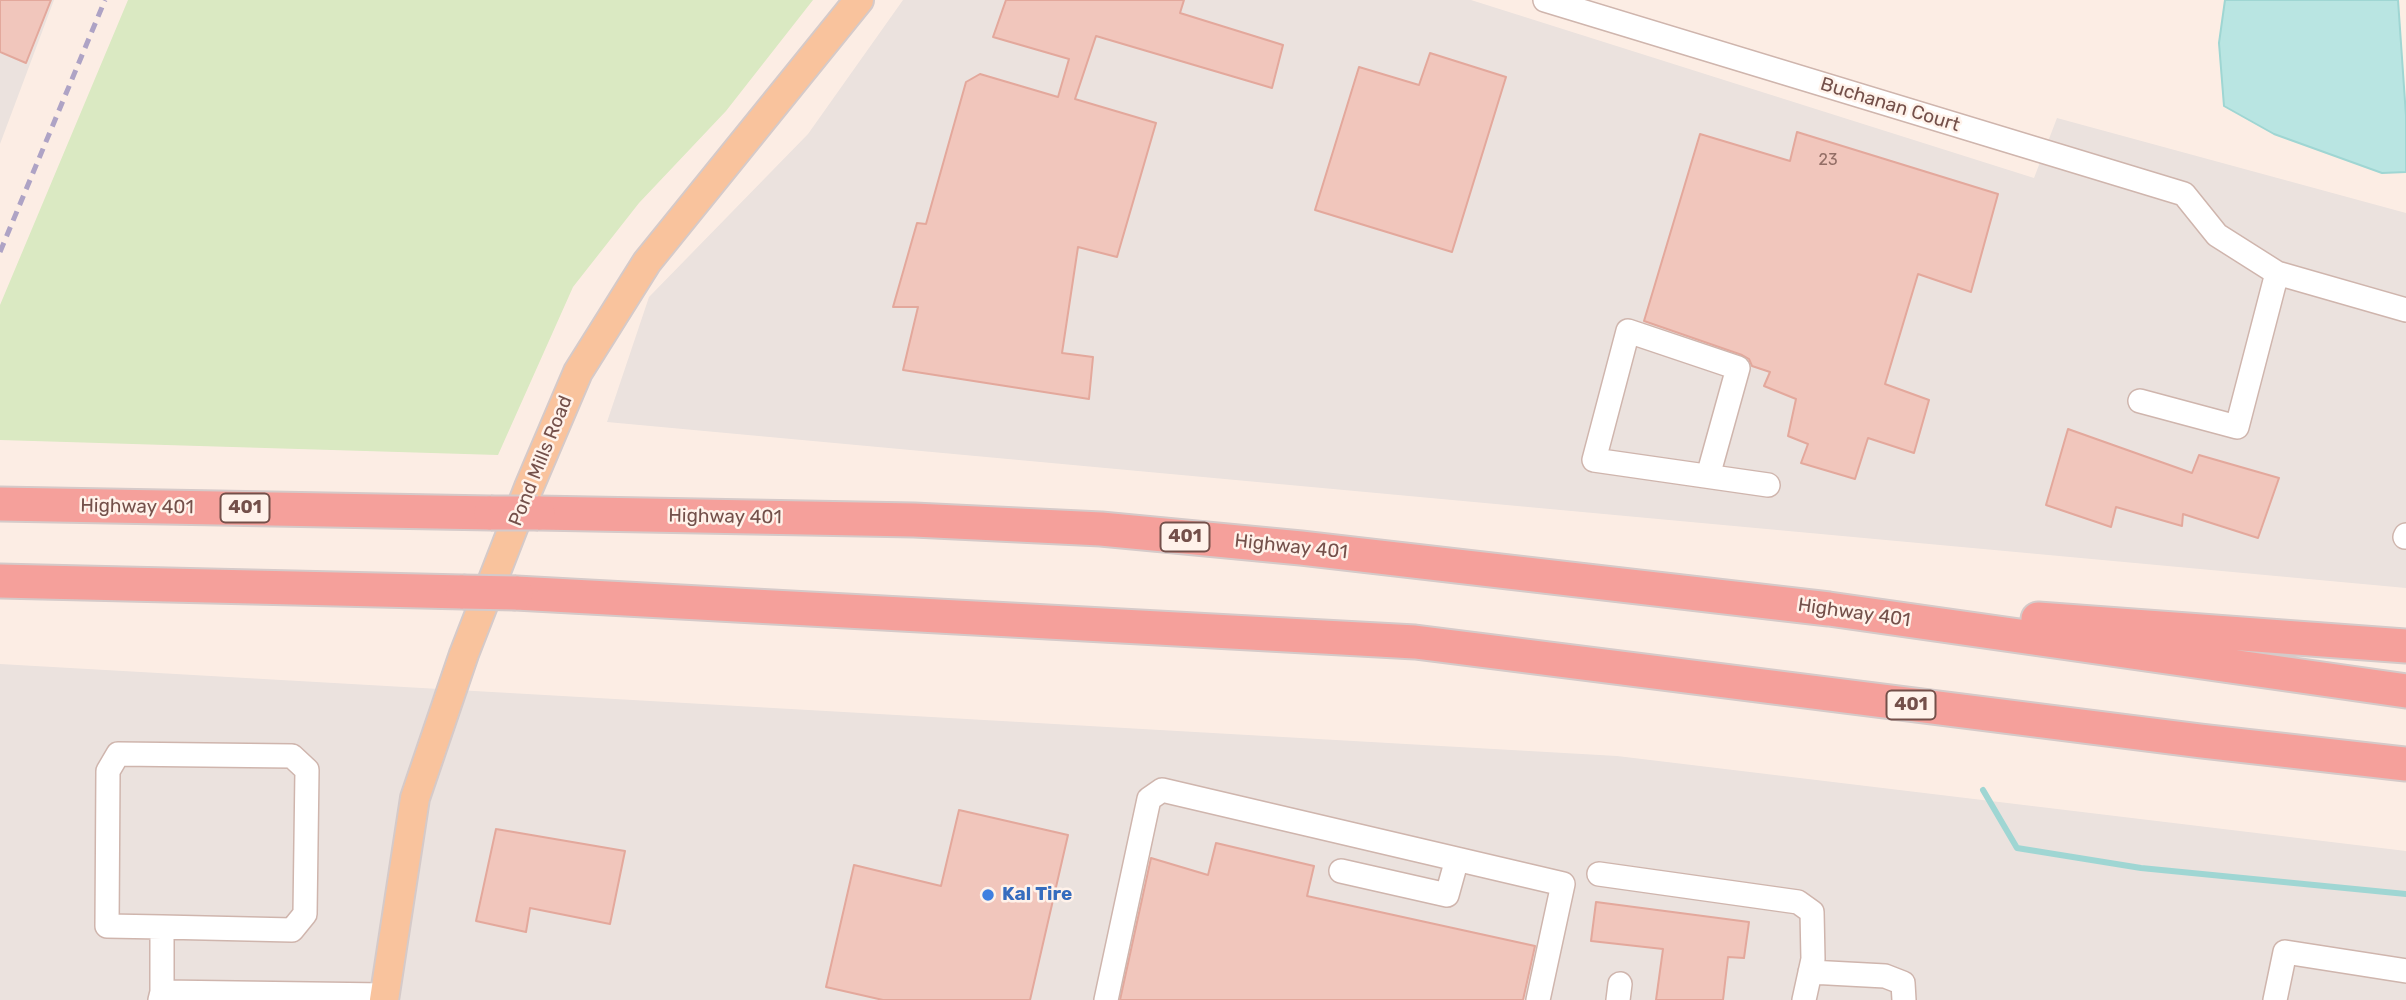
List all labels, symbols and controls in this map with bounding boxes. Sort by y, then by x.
street label: Buchanan Court [1818,73,1962,137]
house number: 23 [1818,150,1838,170]
street label: Pond Mills Road [504,392,578,530]
road number: 401 [220,494,270,522]
street label: Highway 401 [80,495,194,519]
street label: Highway 401 [668,505,782,529]
road number: 401 [1160,522,1210,552]
street label: Highway 401 [1233,530,1349,564]
street label: Highway 401 [1796,594,1912,632]
road number: 401 [1886,690,1936,720]
place label: Kal Tire [1002,884,1072,906]
marker: Kal Tire [980,887,996,903]

